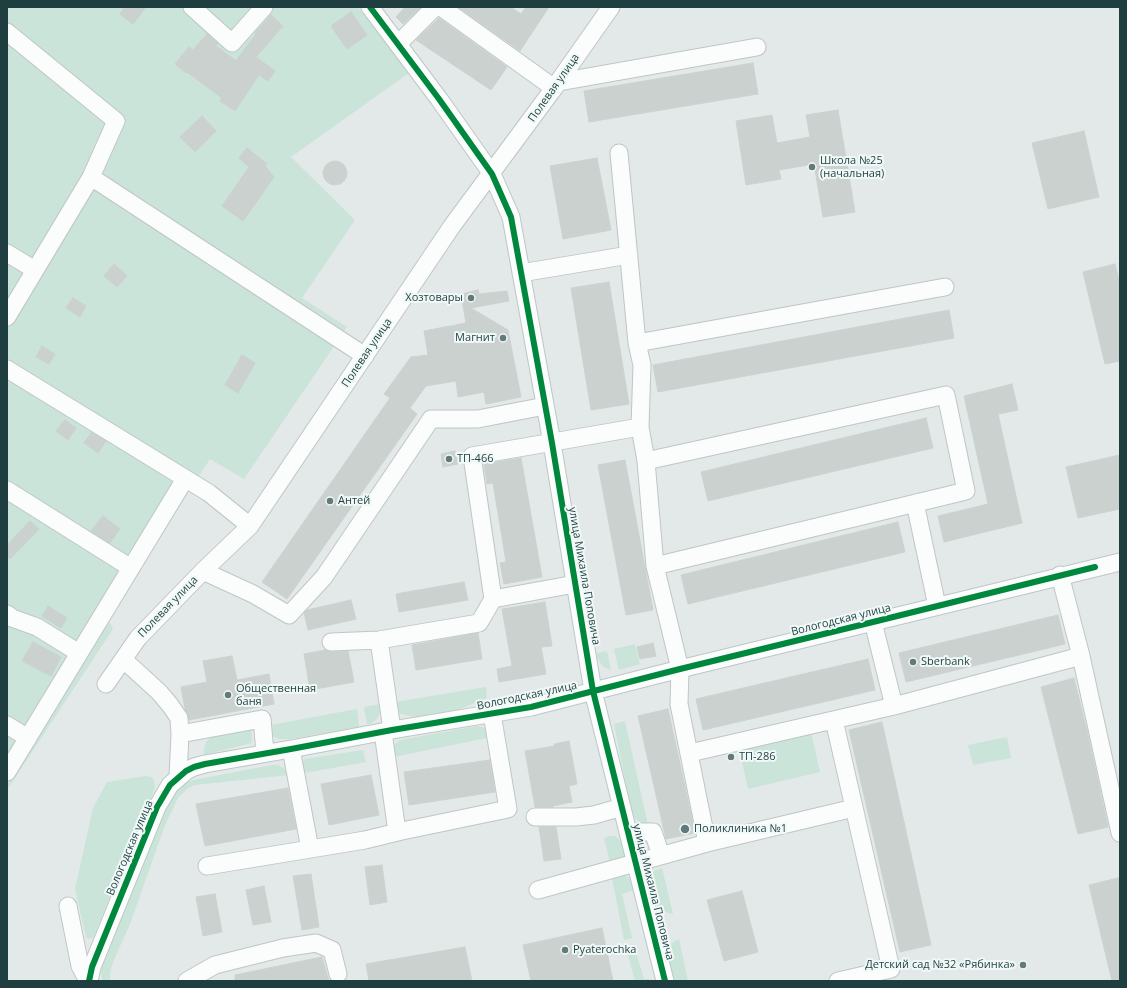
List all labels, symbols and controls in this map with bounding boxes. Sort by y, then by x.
street label: Полевая улица [526,51,582,125]
place label: Школа №25 (начальная) [820,154,884,180]
marker: Школа №25 (начальная) [807,162,817,172]
place label: Хозтовары [405,291,463,305]
marker: Хозтовары [466,293,476,303]
street label: Полевая улица [339,316,395,390]
place label: Магнит [455,331,495,345]
marker: Магнит [498,333,508,343]
place label: ТП-466 [457,452,493,466]
marker: ТП-466 [444,454,454,464]
place label: Антей [338,494,370,508]
marker: Антей [325,496,335,506]
street label: улица Михаила Поповича [565,506,603,646]
street label: Полевая улица [135,574,201,640]
street label: Вологодская улица [790,601,892,639]
place label: Sberbank [921,655,970,669]
marker: Sberbank [908,657,918,667]
street label: Вологодская улица [476,679,578,713]
place label: Общественная баня [236,682,316,708]
marker: Общественная баня [223,690,233,700]
place label: ТП-286 [739,750,775,764]
marker: ТП-286 [726,752,736,762]
street label: Вологодская улица [104,798,156,898]
place label: Поликлиника №1 [694,822,787,836]
street label: улица Михаила Поповича [630,823,676,961]
marker: Поликлиника №1 [679,823,691,835]
place label: Pyaterochka [573,943,636,957]
marker: Pyaterochka [560,945,570,955]
place label: Детский сад №32 «Рябинка» [865,958,1015,972]
marker: Детский сад №32 «Рябинка» [1018,960,1028,970]

